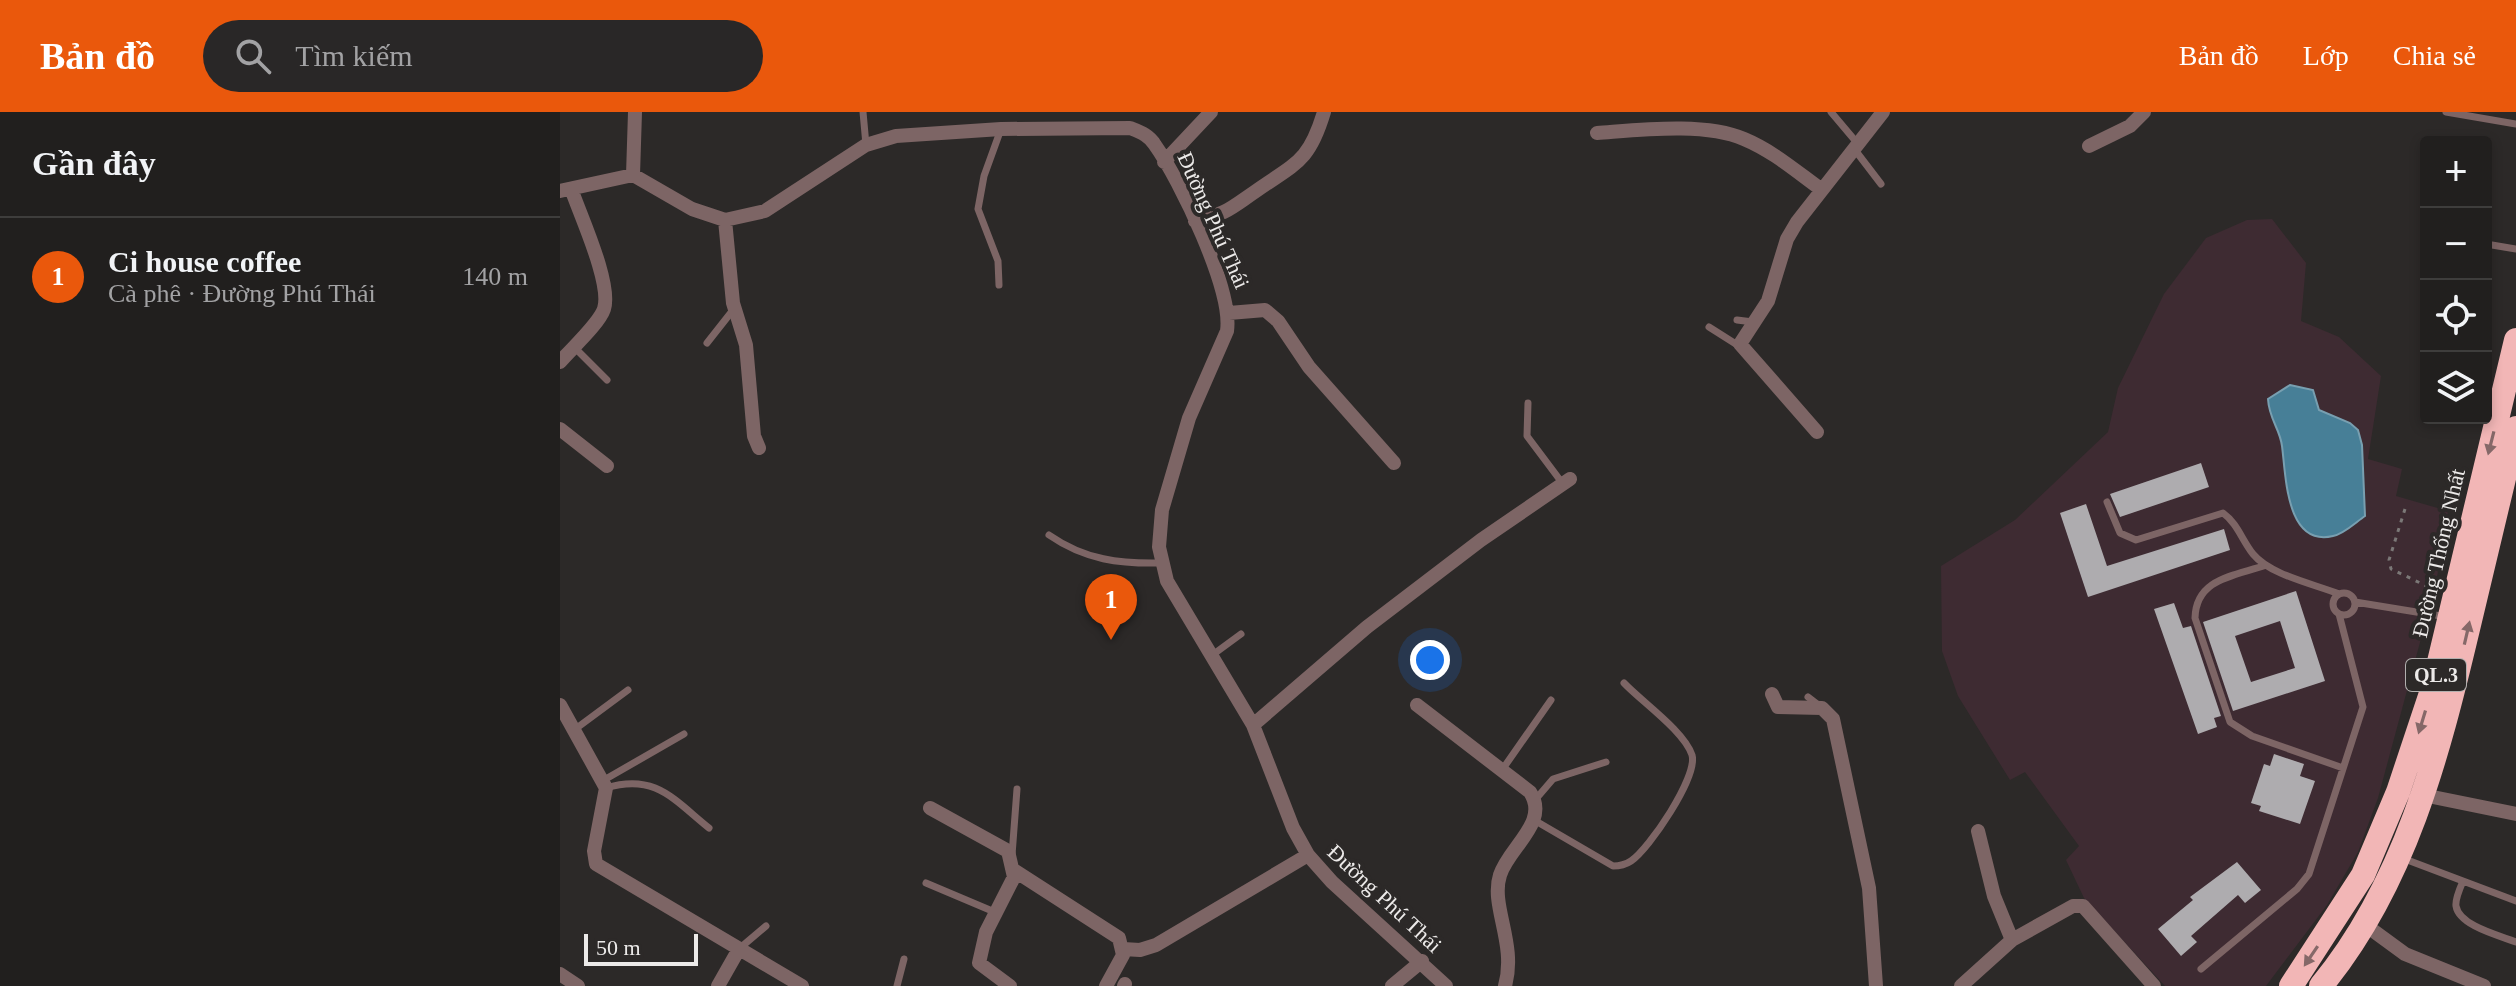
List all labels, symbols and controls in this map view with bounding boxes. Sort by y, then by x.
search box [203,20,763,92]
icon: search [231,34,275,78]
text: Bản đồ [40,35,155,77]
text: Tìm kiếm [295,39,413,72]
text: Bản đồ [2179,40,2259,71]
text: Lớp [2303,40,2349,71]
text: Chia sẻ [2393,40,2476,71]
map controls [2420,136,2492,424]
button: + [2420,136,2492,208]
text: Gần đây [32,145,156,182]
street label: Đường Phú Thái [1172,148,1255,292]
button: − [2420,208,2492,280]
text: Ci house coffee [108,245,301,278]
text: 1 [52,262,65,291]
text: 140 m [462,262,528,291]
text: Cà phê · Đường Phú Thái [108,279,376,308]
button: locate [2420,280,2492,352]
button: layers [2420,352,2492,424]
one-way arrow [2484,431,2497,456]
street label: Đường Thống Nhất [2407,466,2470,640]
pin: 1 [1085,574,1137,640]
one-way arrow [2461,620,2474,645]
your location [1410,640,1450,680]
road number: QL.3 [2406,659,2466,691]
one-way arrow [2415,711,2428,735]
street label: Đường Phú Thái [1323,839,1447,958]
scale bar [584,930,698,966]
text: 50 m [596,935,641,960]
one-way arrow [2304,945,2319,967]

